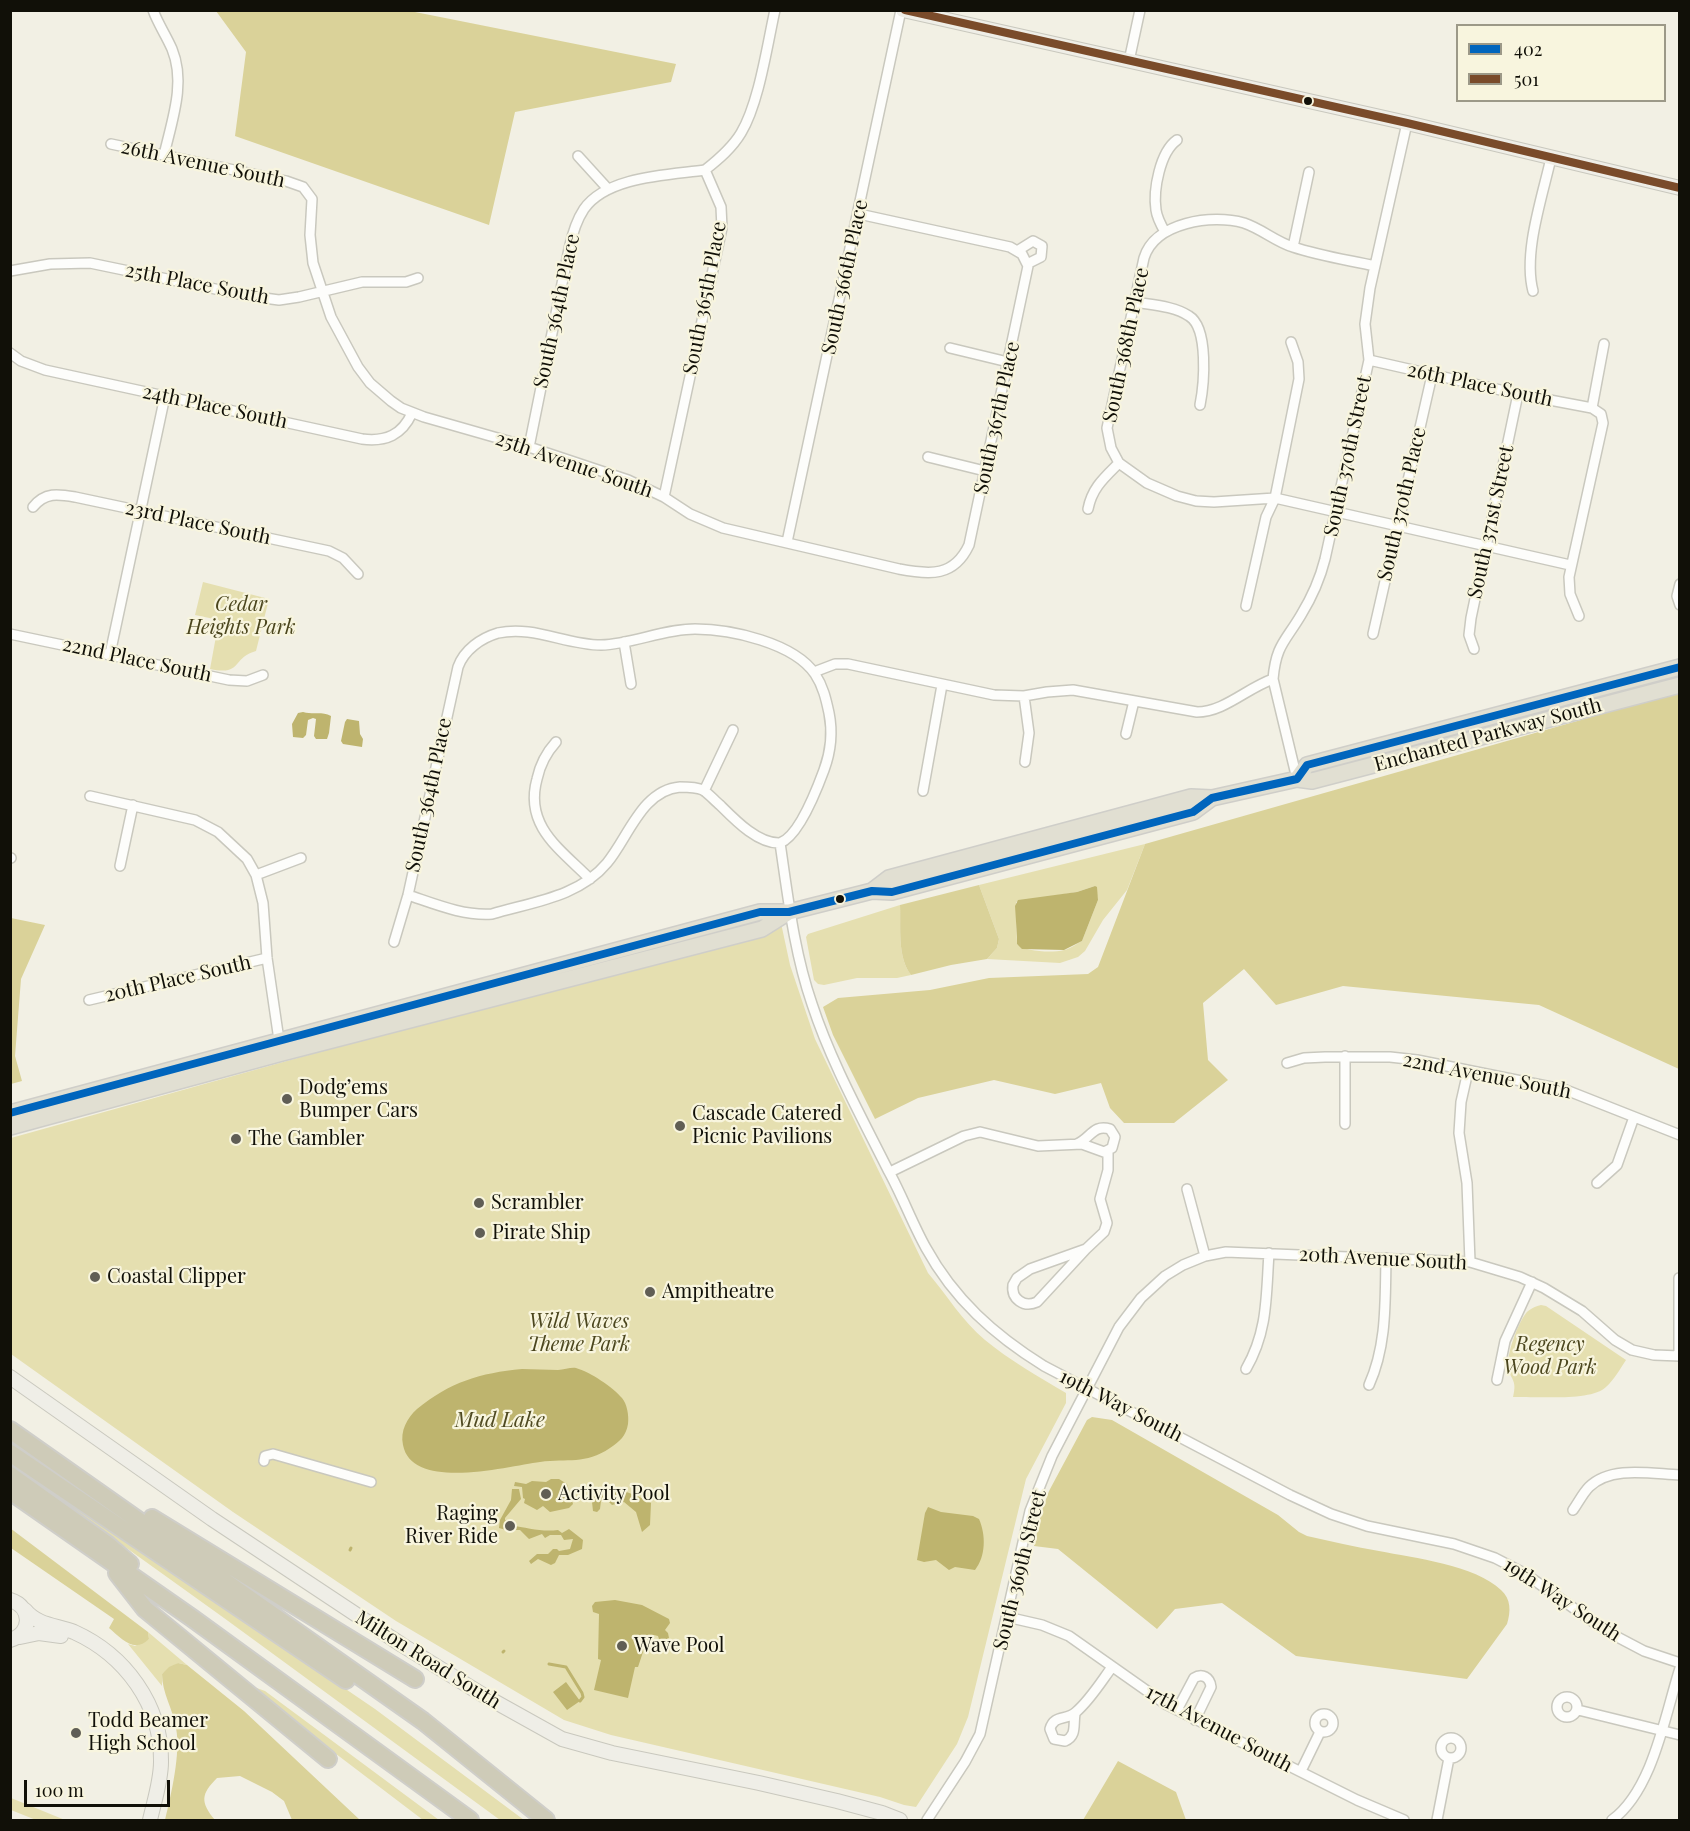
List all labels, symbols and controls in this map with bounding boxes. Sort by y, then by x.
legend [1456,24,1666,102]
text: 402 [1514,37,1542,61]
text: 501 [1514,67,1539,91]
unlabelled marker [1302,95,1314,107]
street label: 26th Avenue South [119,135,287,193]
street label: South 366th Place [817,197,873,357]
street label: South 365th Place [678,219,732,377]
street label: South 364th Place [529,232,585,390]
street label: 25th Place South [123,258,271,310]
street label: South 368th Place [1098,265,1154,425]
street label: South 367th Place [969,339,1025,497]
street label: 26th Place South [1405,358,1555,412]
street label: South 370th Street [1319,373,1377,539]
street label: 24th Place South [140,380,290,434]
street label: South 370th Place [1373,425,1431,583]
street label: 25th Avenue South [492,427,656,503]
street label: South 371st Street [1463,443,1519,601]
street label: 23rd Place South [123,496,273,550]
park label: Cedar Heights Park [186,593,296,640]
street label: 22nd Place South [60,632,214,688]
street label: Enchanted Parkway South [1372,693,1604,777]
street label: South 364th Place [401,716,457,874]
unlabelled marker [834,893,846,905]
street label: 20th Place South [102,950,254,1008]
street label: 22nd Avenue South [1401,1048,1573,1104]
place label: Dodg’ems Bumper Cars [299,1076,418,1123]
marker: Dodg’ems Bumper Cars [280,1092,294,1106]
place label: Cascade Catered Picnic Pavilions [692,1102,842,1149]
marker: Cascade Catered Picnic Pavilions [673,1119,687,1133]
place label: The Gambler [248,1127,364,1151]
marker: The Gambler [229,1132,243,1146]
place label: Scrambler [491,1191,584,1215]
marker: Scrambler [472,1196,486,1210]
place label: Pirate Ship [492,1221,591,1245]
marker: Pirate Ship [473,1226,487,1240]
street label: 20th Avenue South [1298,1243,1468,1275]
place label: Coastal Clipper [107,1265,246,1289]
marker: Coastal Clipper [88,1270,102,1284]
place label: Ampitheatre [662,1280,774,1304]
marker: Ampitheatre [643,1285,657,1299]
park label: Wild Waves Theme Park [528,1310,630,1357]
park label: Regency Wood Park [1503,1333,1597,1380]
street label: 19th Way South [1055,1365,1187,1447]
water label: Mud Lake [455,1407,545,1433]
place label: Activity Pool [558,1482,670,1506]
marker: Activity Pool [539,1487,553,1501]
street label: South 369th Street [988,1487,1052,1653]
place label: Raging River Ride [405,1502,498,1549]
marker: Raging River Ride [503,1519,517,1533]
street label: 19th Way South [1499,1553,1625,1647]
street label: Milton Road South [351,1606,505,1714]
place label: Wave Pool [634,1634,725,1658]
marker: Wave Pool [615,1639,629,1653]
street label: 17th Avenue South [1142,1680,1296,1778]
place label: Todd Beamer High School [88,1709,208,1756]
marker: Todd Beamer High School [69,1726,83,1740]
scale bar [27,1768,172,1806]
text: 100 m [35,1778,84,1802]

